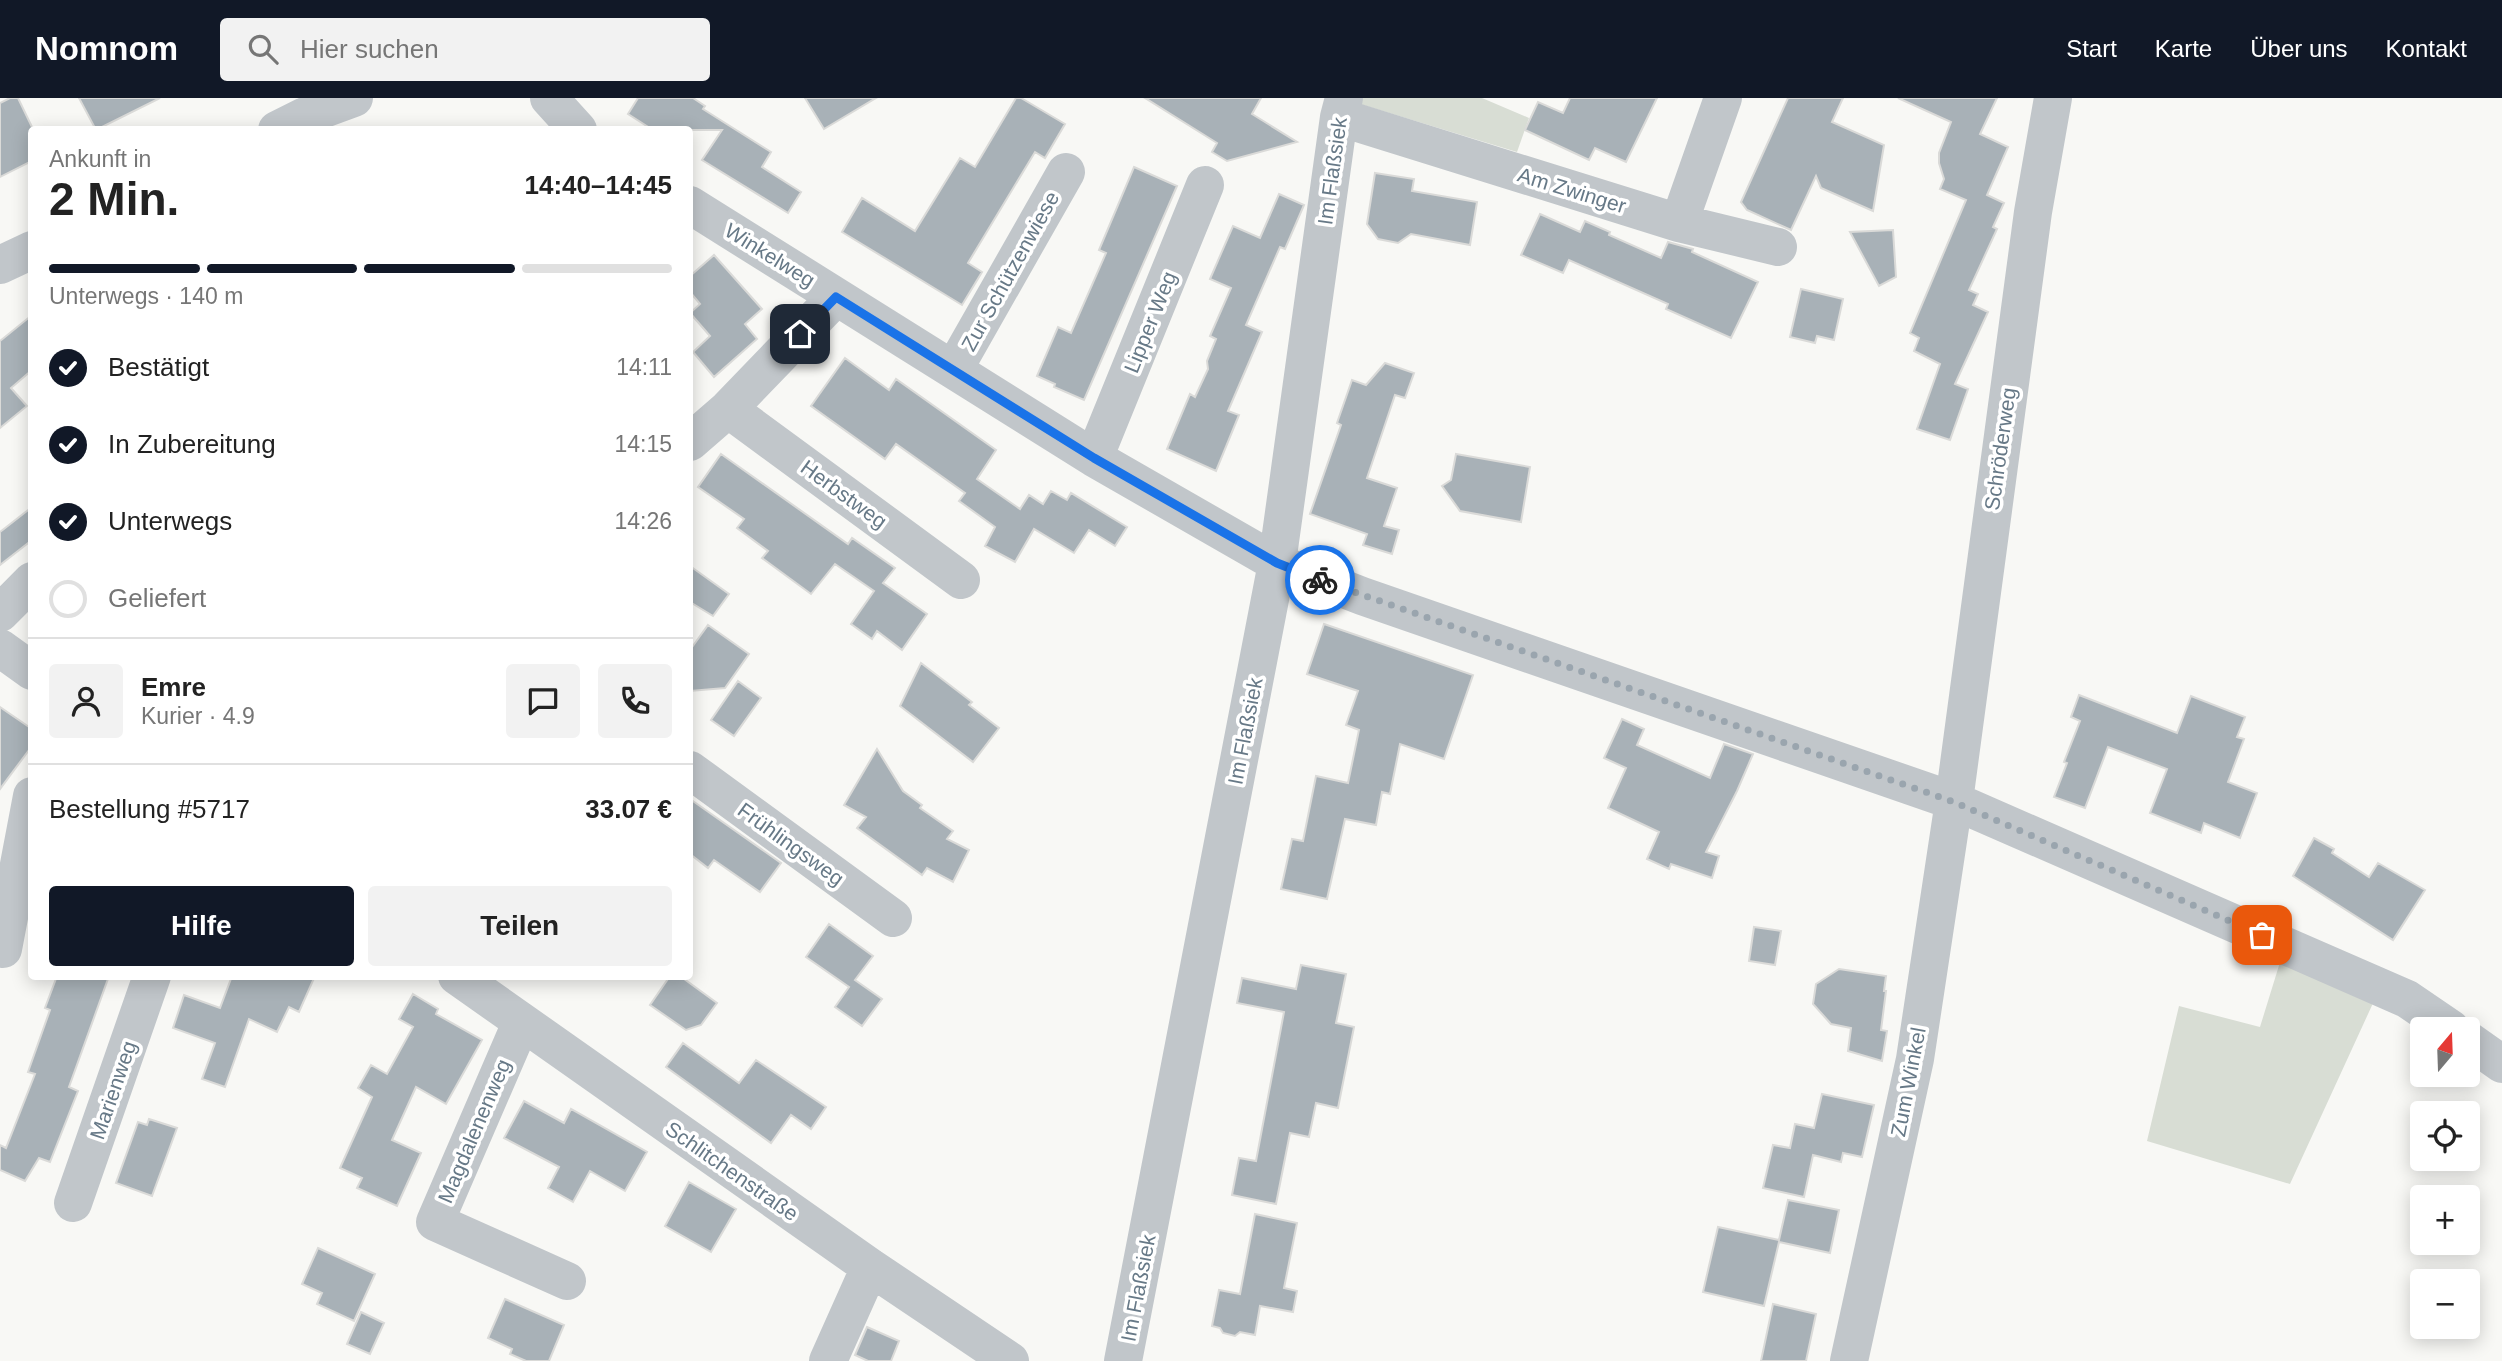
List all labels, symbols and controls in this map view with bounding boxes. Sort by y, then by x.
search box [220,18,710,81]
text: Nomnom [35,30,178,67]
icon: search [244,30,282,68]
text: Hier suchen [300,34,439,64]
text: Start [2066,35,2117,62]
text: Karte [2155,35,2212,62]
text: Über uns [2250,35,2348,62]
text: Kontakt [2386,35,2467,62]
street label: Im Flaßsiek [1313,115,1351,226]
text: Ankunft in [49,146,151,172]
street label: Am Zwinger [1515,163,1629,217]
text: 14:40–14:45 [525,170,672,200]
text: 2 Min. [49,173,179,225]
street label: Zur Schützenwiese [957,187,1063,355]
street label: Winkelweg [721,218,819,292]
street label: Lipper Weg [1119,268,1181,376]
text: Unterwegs · 140 m [49,283,243,309]
pin [770,304,830,364]
icon: home [781,315,819,353]
icon: check [49,349,87,387]
text: Bestätigt [108,352,209,382]
text: 14:11 [616,354,672,380]
street label: Schröderweg [1980,386,2020,512]
icon: check [49,426,87,464]
text: In Zubereitung [108,429,276,459]
text: 14:15 [614,431,672,457]
street label: Herbstweg [797,455,891,533]
icon: check [49,503,87,541]
text: Unterwegs [108,506,232,536]
text: 14:26 [614,508,672,534]
courier [1285,545,1355,615]
icon: bike [1301,561,1339,599]
text: Geliefert [108,583,206,613]
button: person [49,664,123,738]
button: chat [506,664,580,738]
button: phone [598,664,672,738]
text: Emre [141,672,206,702]
street label: Im Flaßsiek [1223,675,1267,786]
text: Kurier · 4.9 [141,703,255,729]
text: Bestellung #5717 [49,794,250,824]
text: 33.07 € [585,794,672,824]
street label: Frühlingsweg [734,798,848,890]
button: Hilfe [49,886,354,966]
button: Teilen [368,886,672,966]
pin [2232,905,2292,965]
icon: bag [2243,916,2281,954]
north arrow [2410,1017,2480,1087]
map controls [2410,1017,2480,1339]
street label: Zum Winkel [1886,1025,1930,1139]
street label: Marienweg [85,1038,141,1142]
street label: Magdalenenweg [433,1056,515,1206]
button: locate [2410,1101,2480,1171]
street label: Schlitchenstraße [661,1117,803,1225]
button: + [2410,1185,2480,1255]
street label: Im Flaßsiek [1116,1232,1160,1343]
button: − [2410,1269,2480,1339]

